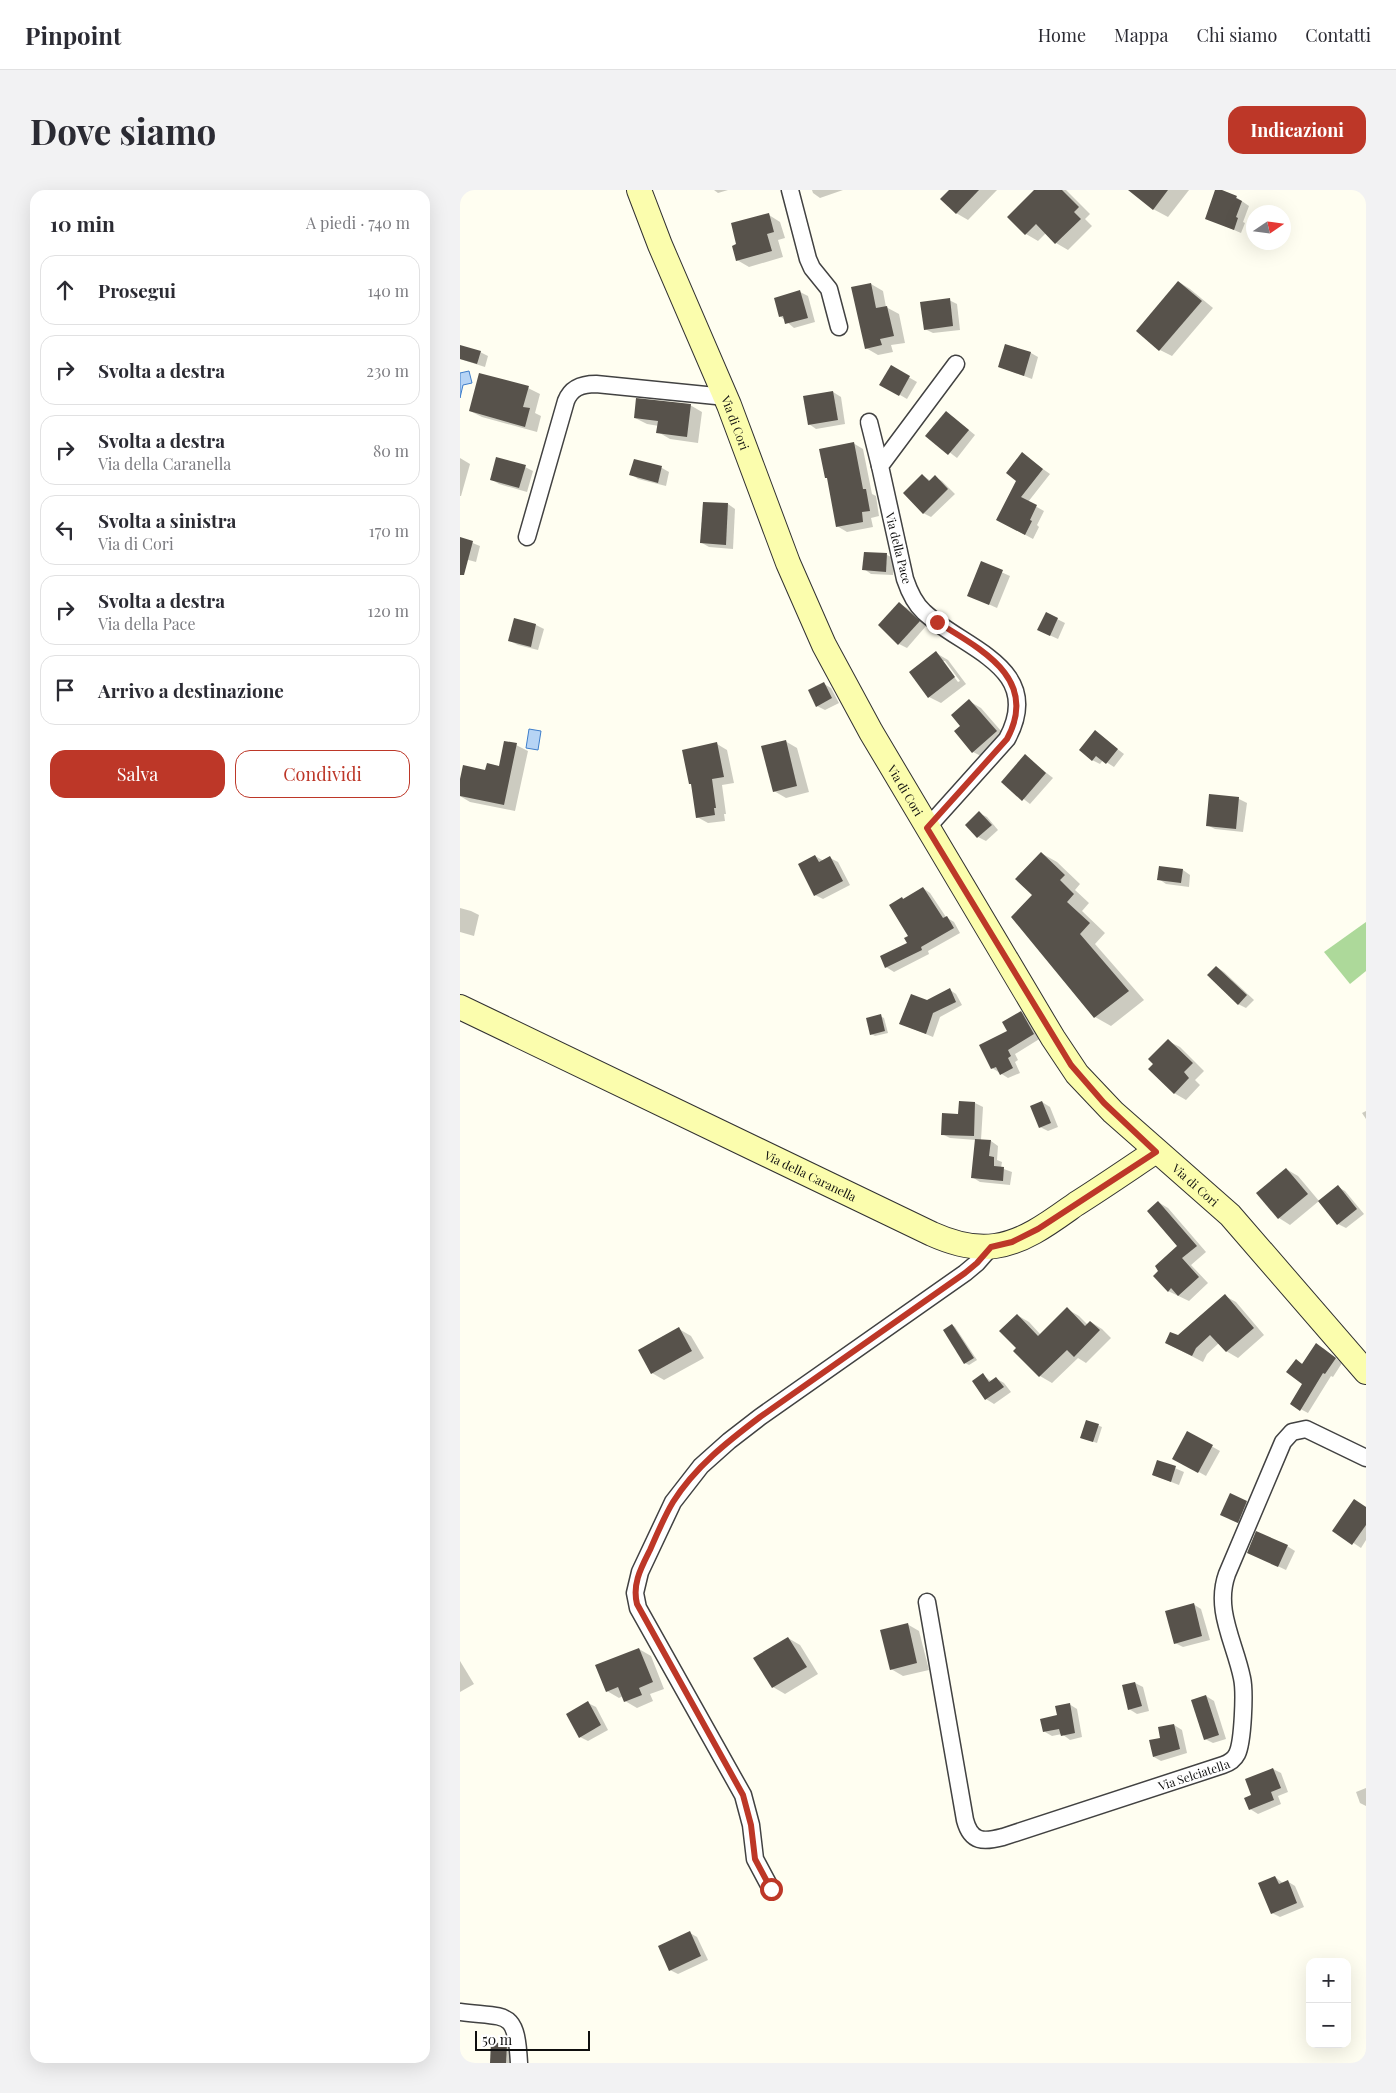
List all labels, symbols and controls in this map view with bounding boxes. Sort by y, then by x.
text: Pinpoint [25,19,121,51]
text: Home [1038,23,1086,47]
text: Mappa [1114,23,1169,47]
text: Chi siamo [1197,23,1277,47]
text: Contatti [1305,23,1371,47]
button: Indicazioni [1228,106,1366,154]
text: Dove siamo [30,107,216,154]
north arrow [1246,205,1291,250]
text: 10 min [50,209,115,237]
text: A piedi · 740 m [306,212,410,233]
icon: ahead [51,276,79,304]
text: Prosegui [98,277,176,303]
text: 140 m [367,280,409,301]
icon: right [51,356,79,384]
text: Svolta a destra [98,357,225,383]
text: 230 m [366,360,409,381]
street label: Via di Cori [717,392,753,453]
text: Svolta a destra [98,427,225,453]
icon: right [51,436,79,464]
text: 80 m [373,440,409,461]
text: Via della Caranella [98,453,231,474]
text: Svolta a sinistra [98,507,236,533]
street label: Via della Pace [882,510,916,585]
icon: left [51,516,79,544]
text: 170 m [369,520,409,541]
text: Via di Cori [98,533,174,554]
text: Svolta a destra [98,587,225,613]
icon: right [51,596,79,624]
text: 120 m [368,600,409,621]
route end [926,611,949,634]
text: Via della Pace [98,613,195,634]
icon: arrive [51,676,79,704]
text: Arrivo a destinazione [98,677,284,703]
button: Salva [50,750,225,798]
button: Condividi [235,750,410,798]
street label: Via di Cori [884,761,927,819]
street label: Via della Caranella [761,1146,859,1205]
street label: Via di Cori [1168,1159,1223,1210]
street label: Via Selciatella [1155,1755,1232,1794]
route start [760,1878,783,1901]
map controls [1306,1958,1351,2048]
button: + [1306,1958,1351,2003]
button: − [1306,2003,1351,2048]
scale bar [475,2028,590,2051]
text: 50 m [482,2030,512,2049]

